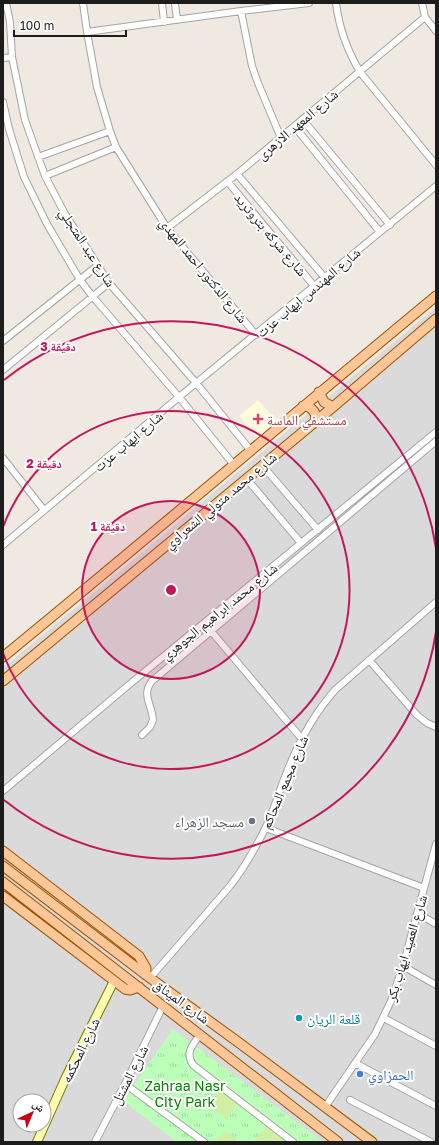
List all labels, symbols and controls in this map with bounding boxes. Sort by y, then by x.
scale bar [14,12,126,38]
text: 100 m [20,18,54,33]
street label: شارع المعهد الازهرى [253,85,342,164]
street label: شارع شركه بتروتريد [230,189,311,280]
street label: شارع عبد المتجلي [53,204,120,292]
street label: شارع الدكتور احمد المهدي [154,214,252,328]
street label: شارع المهندس ايهاب عزت [252,243,365,342]
text: 3 دقيقة [40,339,76,354]
street label: شارع ايهاب عزت [90,407,167,476]
place label: مستشفي الماسة [267,411,347,431]
marker: مستشفي الماسة [252,413,264,425]
street label: شارع محمد متولي الشعراوي [160,448,282,555]
text: 2 دقيقة [26,456,62,471]
text: 1 دقيقة [91,519,125,534]
street label: شارع محمد ابراهيم الجوهري [157,559,283,666]
centre of rings [164,583,178,597]
street label: شارع مجمع المحاكم [257,733,313,832]
place label: مسجد الزهراء [175,813,244,831]
marker: مسجد الزهراء [247,816,257,826]
street label: شارع العميد ايهاب بكر [381,893,432,1005]
street label: شارع الميثاق [150,975,213,1029]
place label: قلعة الريان [307,1010,361,1028]
marker: قلعة الريان [294,1013,304,1023]
street label: شارع المحكمه [57,1015,105,1086]
street label: شارع المشتل [107,1042,153,1109]
place label: الحمزاوي [368,1066,414,1086]
marker: الحمزاوي [355,1069,365,1079]
park label: Zahraa Nasr City Park [145,1077,226,1110]
north arrow [12,1093,52,1133]
text: ش [29,1097,48,1116]

